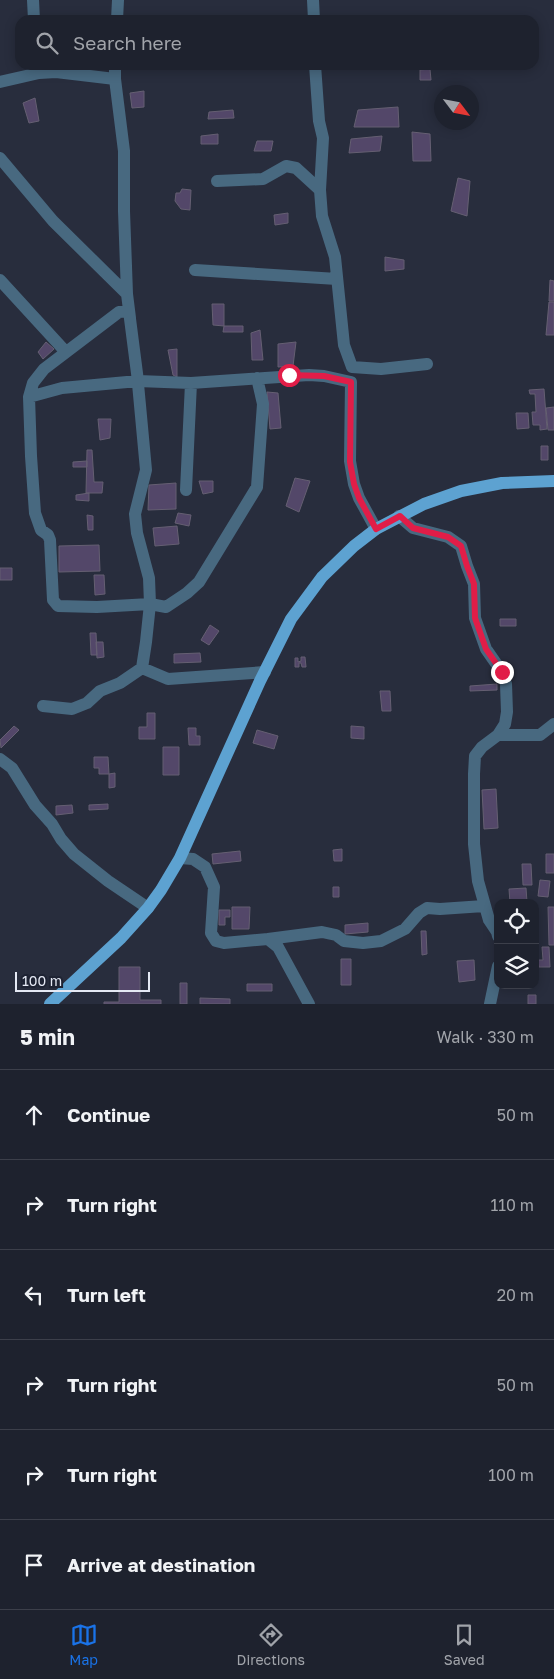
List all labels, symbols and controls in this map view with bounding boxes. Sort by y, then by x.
search box [15,15,539,70]
icon: search [33,29,61,57]
text: Search here [73,31,182,54]
north arrow [434,85,479,130]
route start [278,364,301,387]
route end [491,661,514,684]
map controls [494,899,539,989]
button: locate [494,899,539,944]
button: layers [494,944,539,989]
scale bar [15,969,150,992]
text: 100 m [22,972,62,989]
text: 5 min [20,1024,75,1050]
text: Walk · 330 m [436,1027,534,1047]
icon: ahead [20,1101,48,1129]
text: Continue [67,1103,150,1126]
text: 50 m [497,1105,534,1125]
icon: right [20,1191,48,1219]
text: Turn right [67,1193,157,1216]
text: 110 m [490,1195,534,1215]
icon: left [20,1281,48,1309]
text: Turn left [67,1283,146,1306]
text: 20 m [497,1285,534,1305]
icon: right [20,1371,48,1399]
text: Turn right [67,1373,157,1396]
text: 50 m [497,1375,534,1395]
icon: right [20,1461,48,1489]
text: Turn right [67,1463,157,1486]
text: 100 m [488,1465,534,1485]
icon: arrive [20,1551,48,1579]
text: Arrive at destination [67,1553,255,1576]
tab: Map [69,1621,98,1668]
tab: Directions [237,1621,305,1668]
tab: Saved [444,1621,485,1668]

